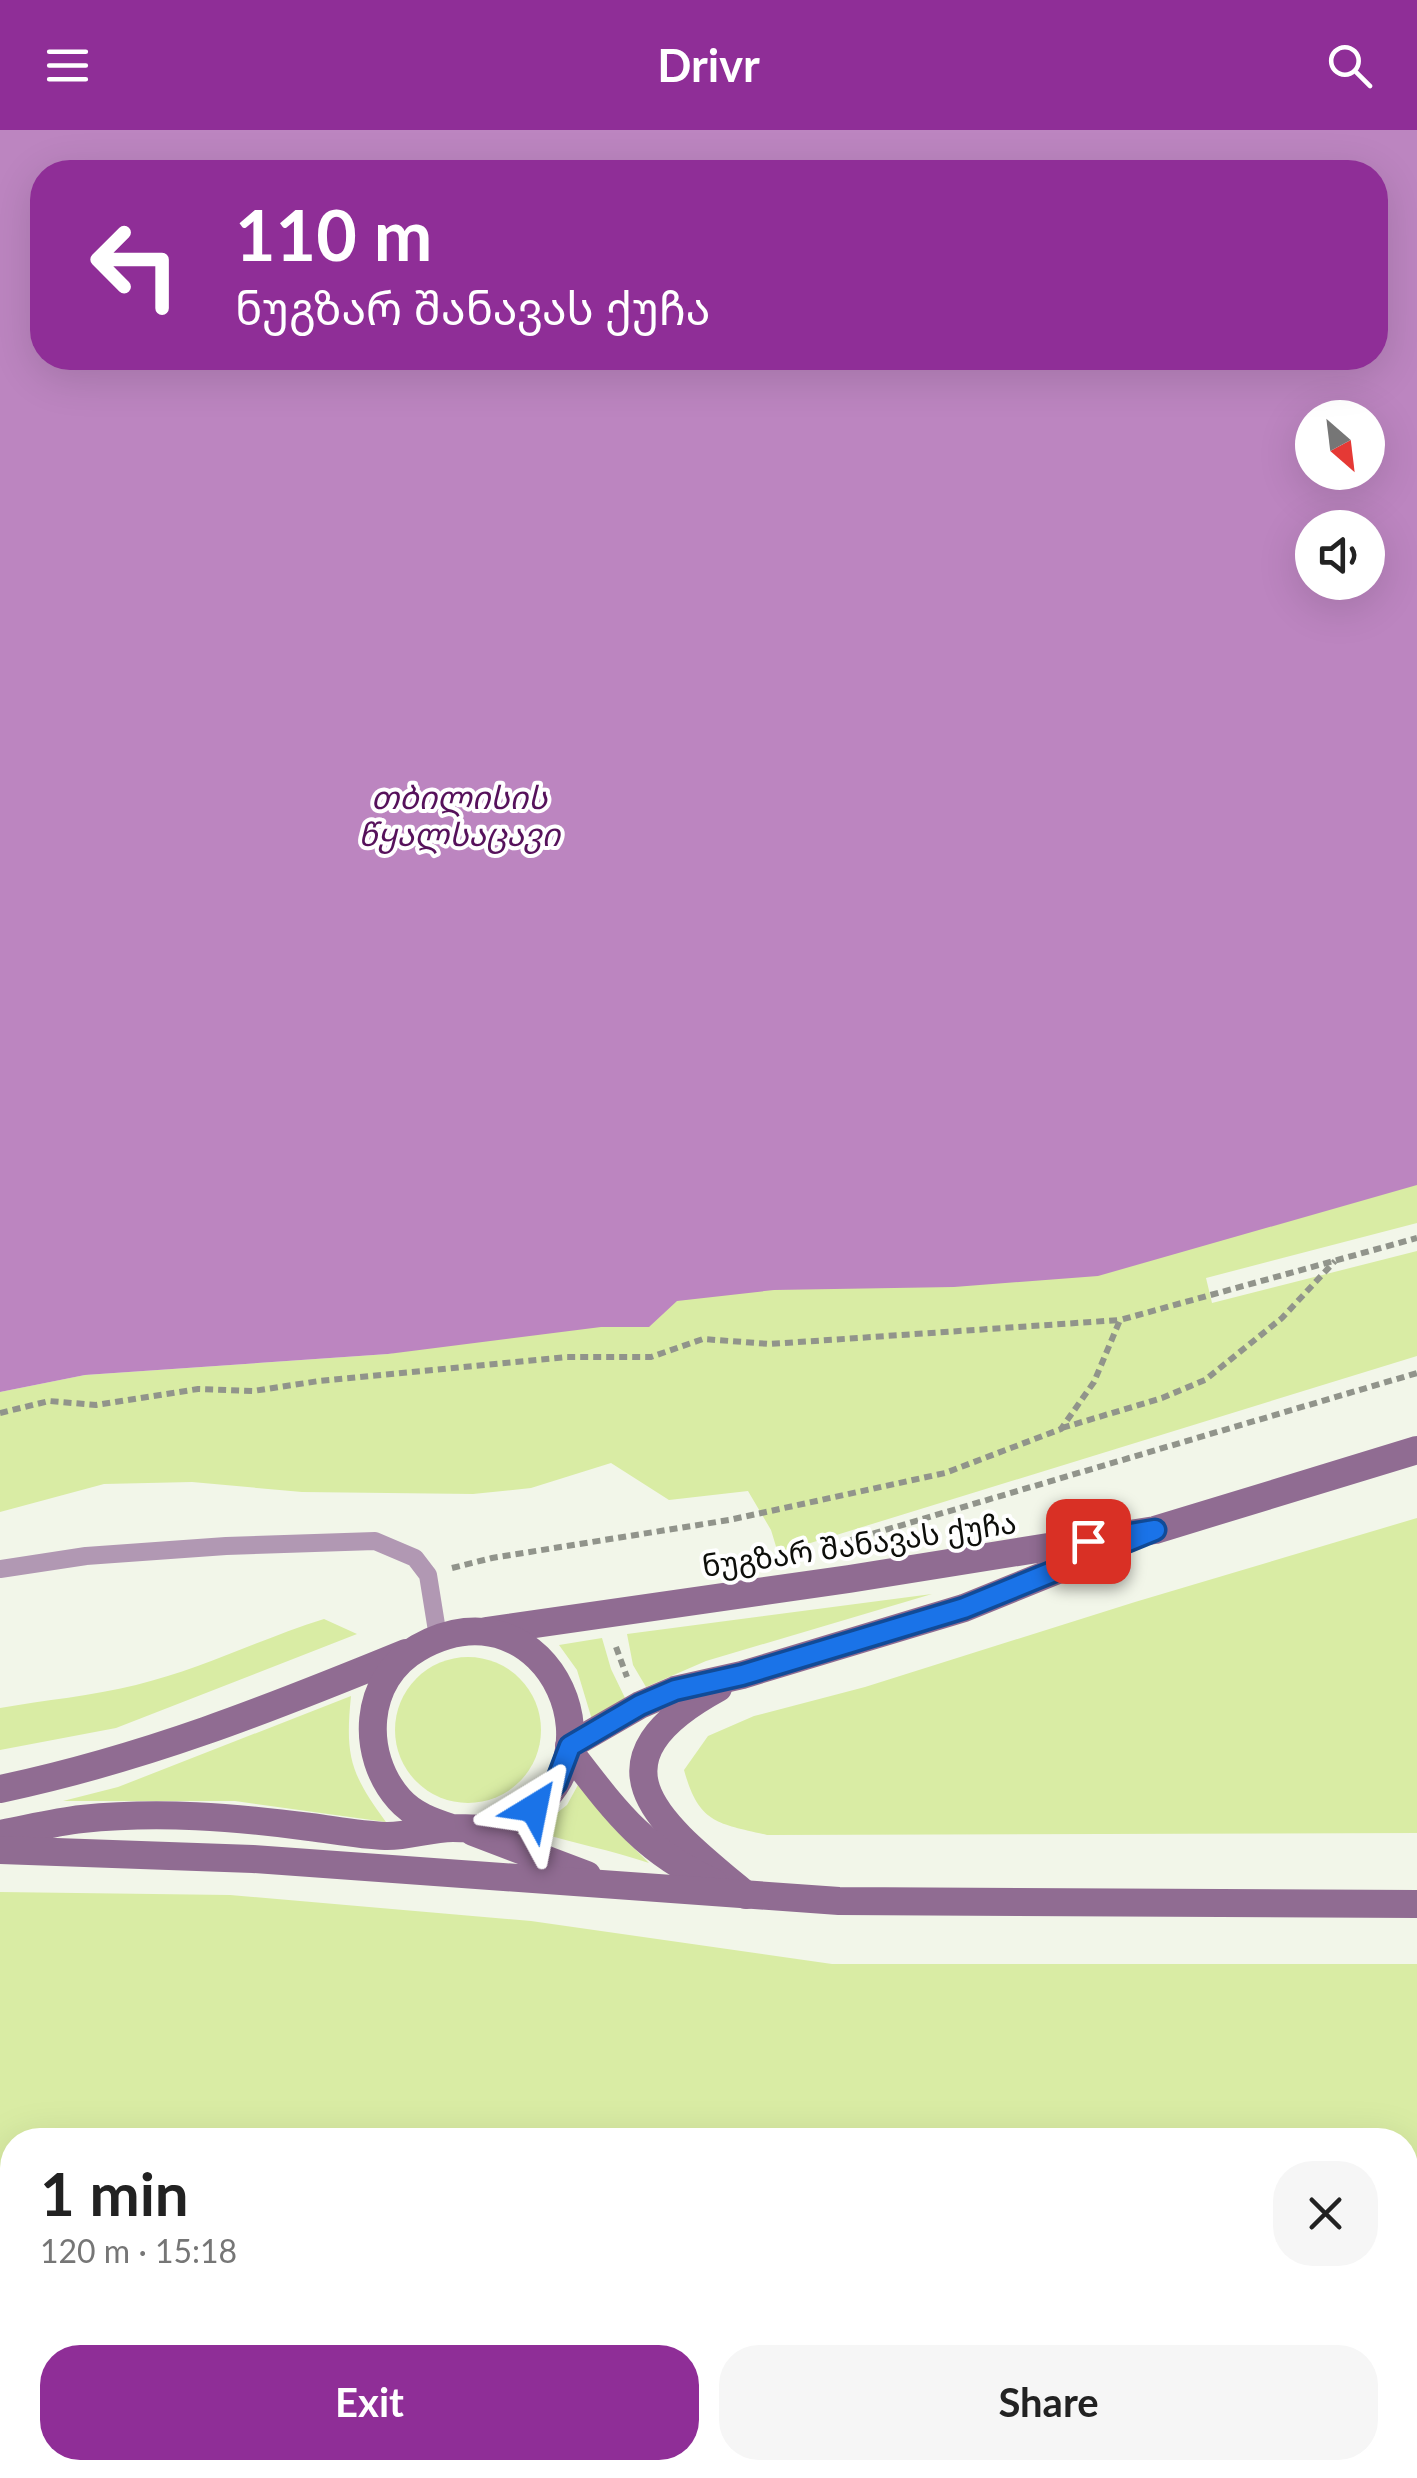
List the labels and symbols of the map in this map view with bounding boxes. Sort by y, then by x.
north arrow [1295,400,1385,490]
water label: თბილისის წყალსაცავი [358,777,562,854]
pin [1046,1499,1131,1584]
street label: ნუგზარ შანავას ქუჩა [700,1503,1019,1585]
position arrow [482,1756,586,1860]

